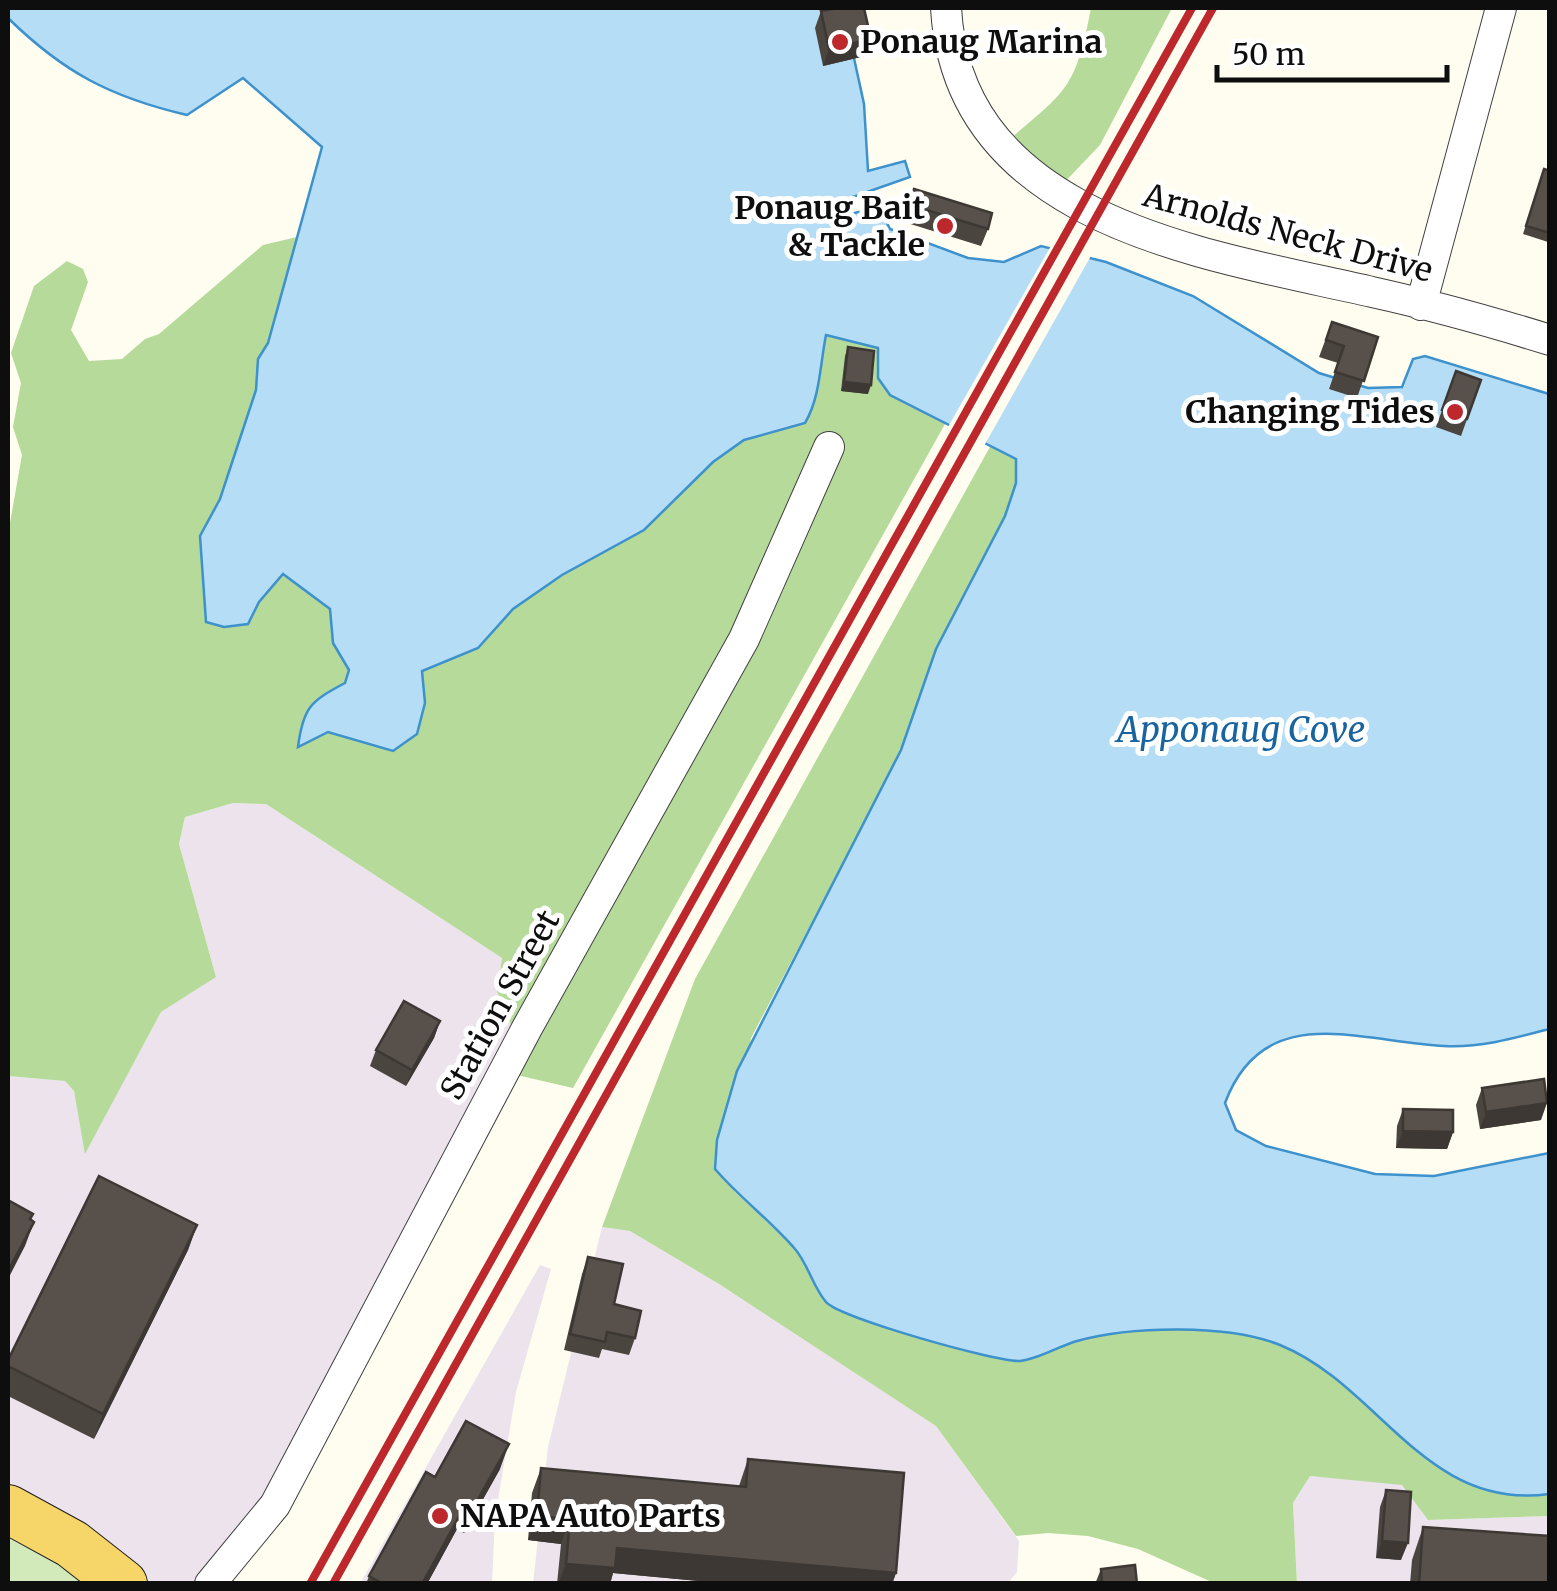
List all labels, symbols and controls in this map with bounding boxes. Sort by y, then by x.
scale bar [1217,20,1447,82]
place label: Ponaug Marina [860,22,1103,62]
marker: Ponaug Marina [829,31,851,53]
text: 50 m [1232,35,1305,73]
street label: Arnolds Neck Drive [1138,175,1437,291]
place label: Ponaug Bait & Tackle [734,188,925,265]
marker: Ponaug Bait & Tackle [934,215,956,237]
place label: Changing Tides [1186,392,1435,432]
marker: Changing Tides [1444,401,1466,423]
water label: Apponaug Cove [1114,708,1365,752]
street label: Station Street [432,903,569,1107]
place label: NAPA Auto Parts [460,1496,721,1536]
marker: NAPA Auto Parts [429,1505,451,1527]

